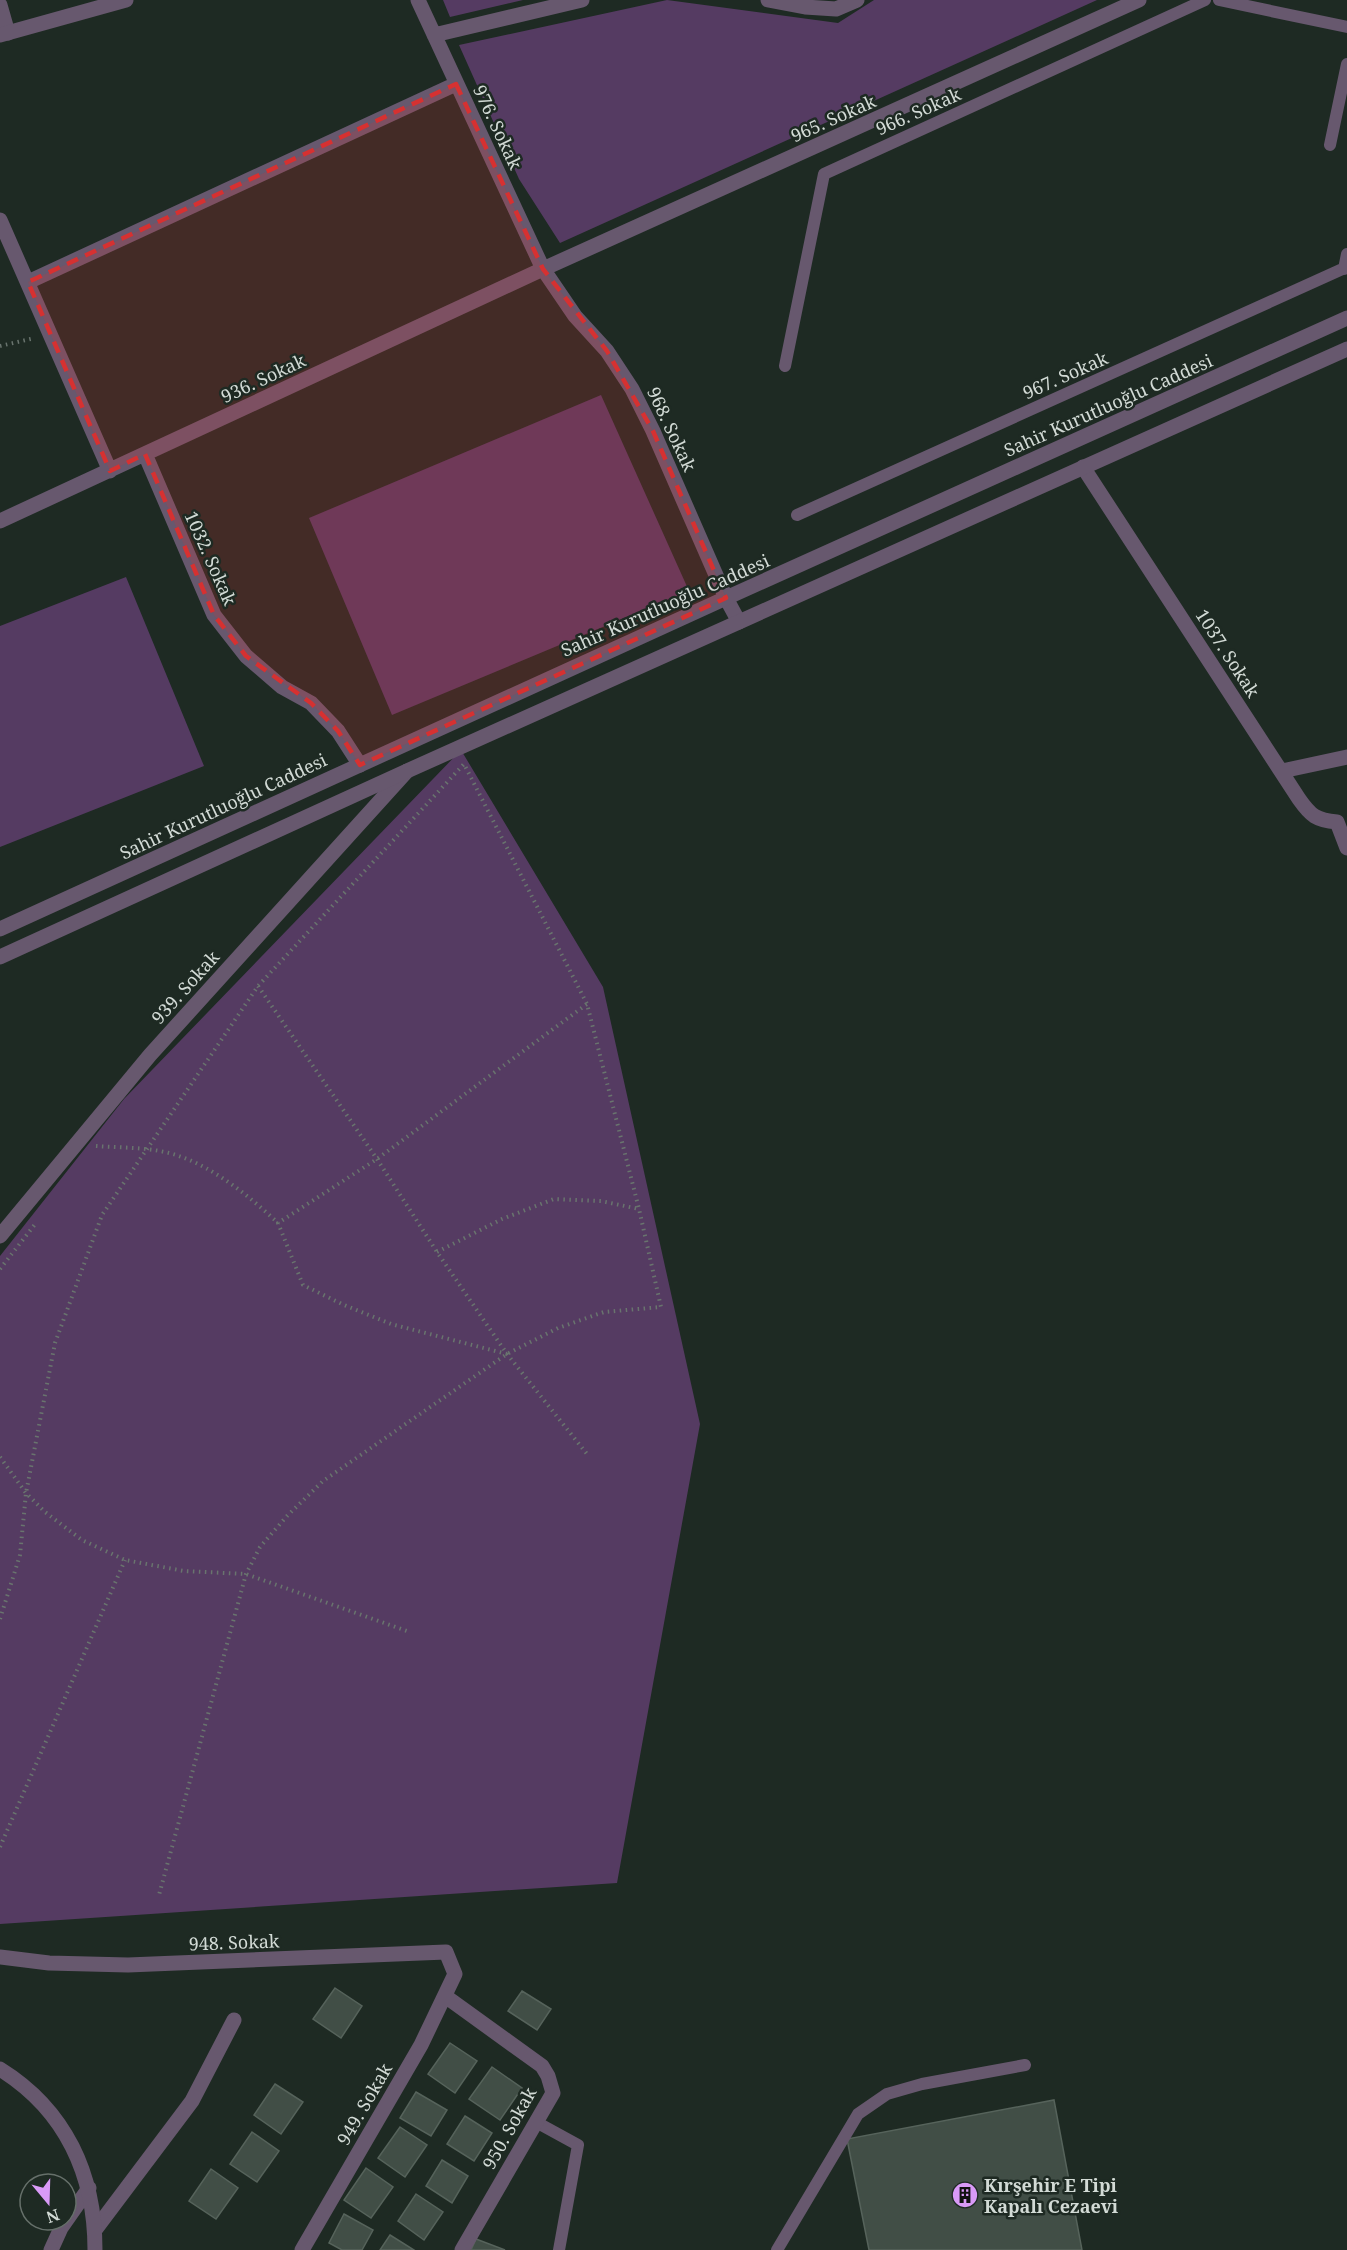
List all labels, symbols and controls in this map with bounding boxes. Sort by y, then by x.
street label: 976. Sokak [468,81,528,174]
street label: 966. Sokak [872,81,965,140]
street label: 965. Sokak [787,88,880,147]
street label: 967. Sokak [1019,345,1112,404]
street label: 936. Sokak [217,348,310,408]
street label: Sahir Kurutluoğlu Caddesi [1000,348,1216,462]
street label: 968. Sokak [642,383,702,476]
street label: 1032. Sokak [180,507,243,609]
street label: Sahir Kurutluoğlu Caddesi [557,548,773,662]
street label: 1037. Sokak [1190,604,1266,702]
street label: Sahir Kurutluoğlu Caddesi [116,747,331,865]
street label: 939. Sokak [146,945,225,1029]
street label: 948. Sokak [188,1928,280,1956]
street label: 949. Sokak [331,2058,397,2149]
street label: 950. Sokak [477,2082,542,2174]
north arrow [18,2172,78,2232]
place label: Kırşehir E Tipi Kapalı Cezaevi [984,2173,1119,2218]
building icon: Kırşehir E Tipi Kapalı Cezaevi [950,2180,980,2210]
text: N [43,2204,62,2229]

